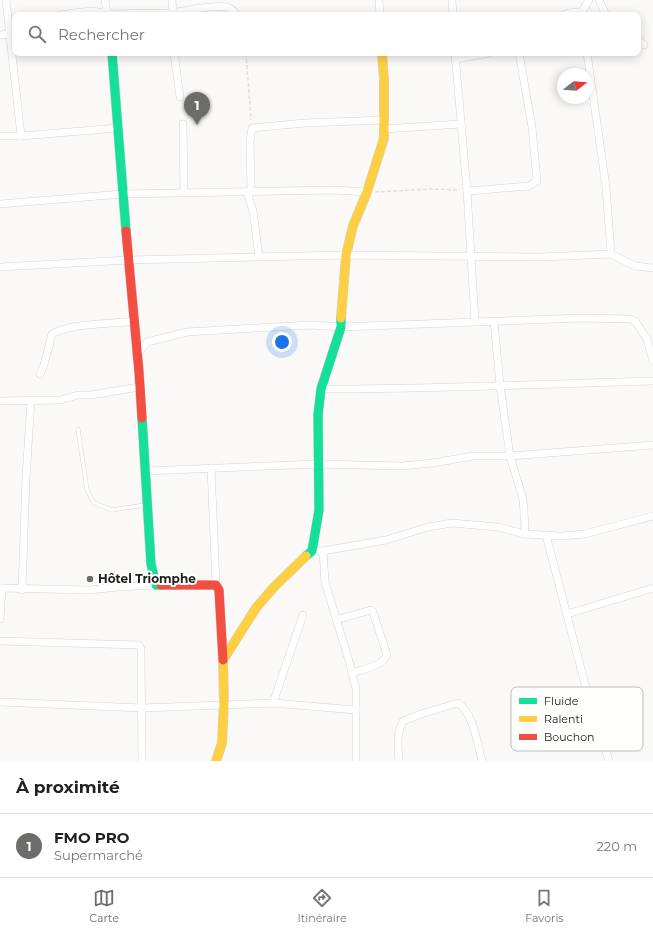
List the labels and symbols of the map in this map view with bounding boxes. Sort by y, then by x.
north arrow [557,68,593,104]
pin: 1 [184,92,210,125]
your location [272,332,292,352]
place label: Hôtel Triomphe [98,571,196,586]
marker: Hôtel Triomphe [85,574,95,584]
legend [511,687,643,751]
text: Fluide [544,694,579,708]
text: Ralenti [544,712,583,726]
text: Bouchon [544,730,594,744]

